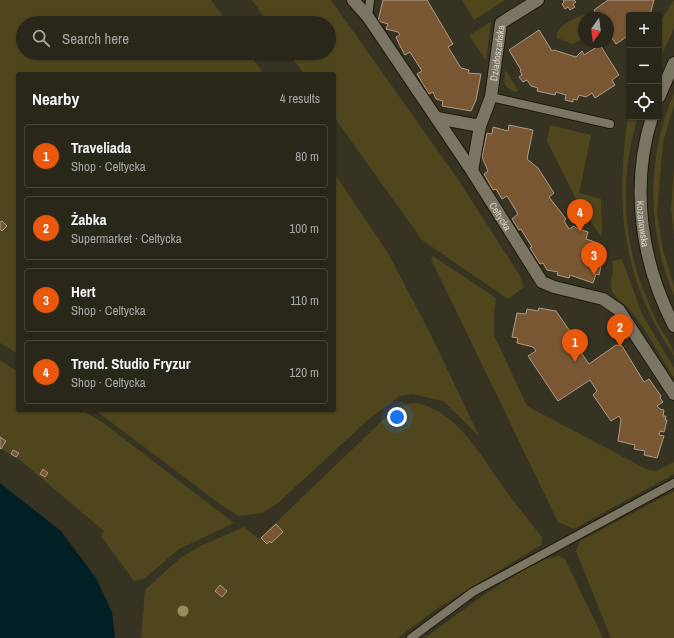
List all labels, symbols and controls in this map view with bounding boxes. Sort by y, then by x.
north arrow [578,12,614,48]
map controls [626,12,662,120]
button: + [626,12,662,48]
search box [16,16,336,60]
street label: Dziadoszańska [487,24,507,82]
icon: search [30,27,52,49]
text: Search here [62,28,129,49]
button: − [626,48,662,84]
button: locate [626,84,662,120]
text: Nearby [32,87,79,110]
text: 4 results [280,90,320,107]
text: Traveliada [71,137,131,158]
text: 1 [43,148,49,165]
text: 80 m [295,148,319,165]
text: Shop · Celtycka [71,158,146,175]
street label: Celtycka [487,199,515,233]
pin: 4 [567,199,593,232]
street label: Kozanowska [634,200,653,248]
text: Żabka [71,209,107,230]
text: 2 [43,220,49,237]
text: 100 m [289,220,319,237]
text: Supermarket · Celtycka [71,230,182,247]
pin: 3 [581,242,607,275]
text: Hert [71,281,96,302]
text: 3 [43,292,49,309]
text: 110 m [290,292,319,309]
text: Shop · Celtycka [71,302,146,319]
pin: 2 [607,314,633,347]
pin: 1 [562,329,588,362]
text: Trend. Studio Fryzur [71,353,191,374]
text: 4 [43,364,49,381]
text: 120 m [289,364,319,381]
text: Shop · Celtycka [71,374,146,391]
your location [387,407,407,427]

